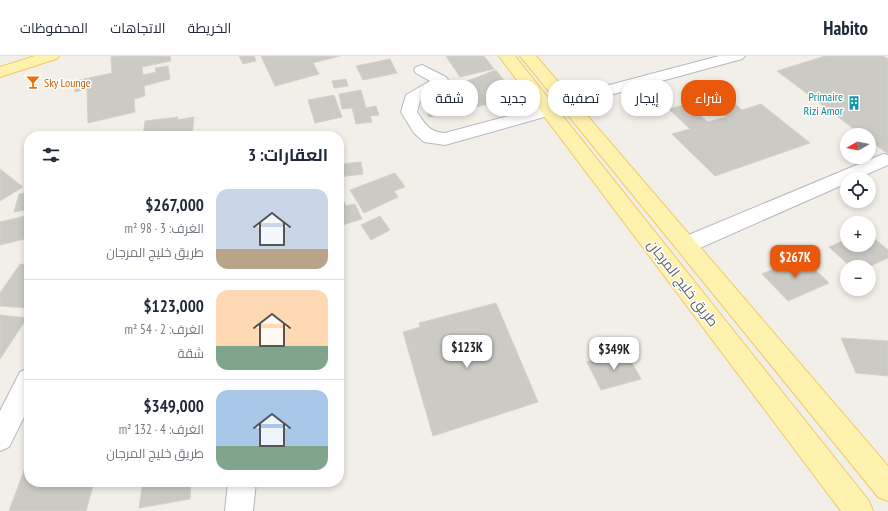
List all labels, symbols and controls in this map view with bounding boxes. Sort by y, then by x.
text: Habito [823,16,868,40]
text: المحفوظات [20,19,88,37]
text: الاتجاهات [110,19,166,37]
text: الخريطة [188,19,231,37]
bar icon: Sky Lounge [25,74,41,90]
place label: Sky Lounge [44,75,91,90]
chip: شقة [421,80,478,116]
chip: جديد [486,80,540,116]
chip: تصفية [548,80,613,116]
chip: إيجار [621,80,673,116]
chip: شراء [681,80,736,116]
place label: Primaire Rizi Amor [804,89,844,118]
building icon: Primaire Rizi Amor [846,95,862,111]
north arrow [840,128,876,164]
map controls [840,128,876,296]
icon: filters [40,144,62,166]
text: العقارات: 3 [248,144,328,166]
button: locate [840,172,876,208]
text: $267,000 [145,194,204,216]
icon: home [248,205,296,253]
button: + [840,216,876,252]
text: الغرف: 3 · 98 m² [125,220,204,237]
street label: طريق خليج المرجان [643,236,723,330]
text: طريق خليج المرجان [106,244,204,261]
pin: $267K [767,245,823,279]
text: $267K [779,249,811,266]
button: − [840,260,876,296]
text: $123,000 [143,295,204,317]
icon: home [248,306,296,354]
text: الغرف: 2 · 54 m² [125,321,204,338]
pin: $123K [439,335,495,369]
pin: $349K [586,337,642,371]
text: $123K [451,339,483,356]
text: $349K [598,341,630,358]
text: شقة [177,345,204,362]
text: $349,000 [143,395,204,417]
icon: home [248,406,296,454]
text: الغرف: 4 · 132 m² [119,421,204,438]
text: طريق خليج المرجان [106,445,204,462]

